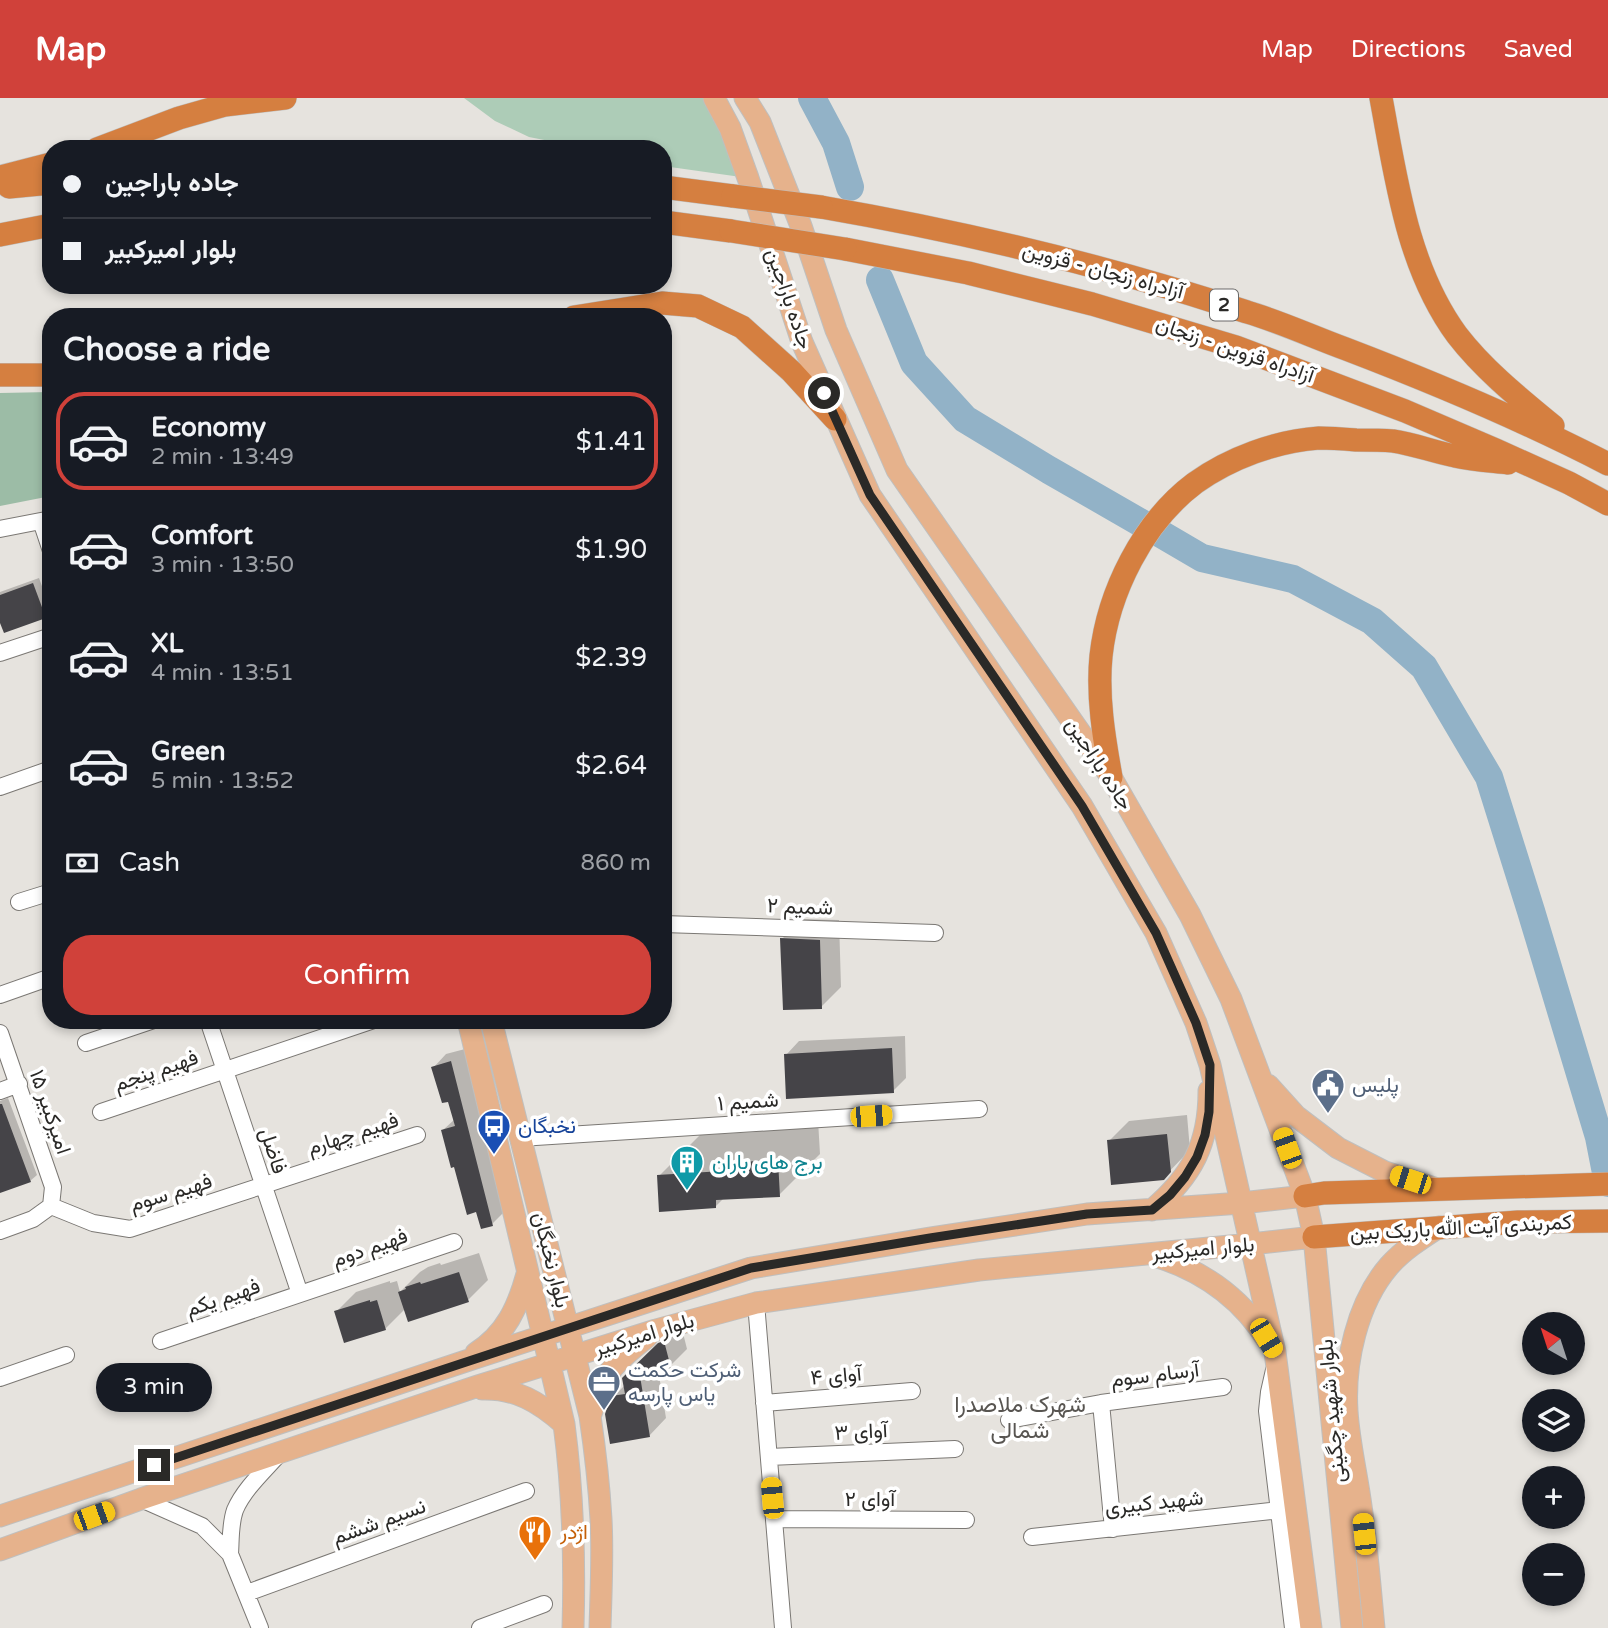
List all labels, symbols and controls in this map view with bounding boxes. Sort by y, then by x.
text: Map [35,30,106,69]
text: Map [1261,35,1313,64]
text: Directions [1351,35,1466,64]
text: Saved [1504,35,1573,64]
text: جاده باراجین [105,167,239,198]
text: بلوار امیرکبیر [105,234,236,265]
street label: آزادراه زنجان - قزوین [1020,237,1188,305]
street label: جاده باراجین [760,245,818,353]
road number: 2 [1210,290,1238,321]
street label: آزادراه قزوین - زنجان [1153,311,1319,390]
text: Choose a ride [63,331,270,369]
route start [808,377,840,409]
icon: car [67,410,130,473]
text: Economy [151,412,266,443]
text: $1.41 [576,426,647,457]
text: 2 min · 13:49 [151,443,294,471]
icon: car [67,518,130,581]
text: Comfort [151,520,253,551]
text: $1.90 [575,534,647,565]
text: 3 min · 13:50 [151,551,294,579]
icon: car [67,626,130,689]
text: XL [151,628,183,659]
text: $2.39 [575,642,647,673]
text: 4 min · 13:51 [151,659,294,687]
street label: جاده باراجین [1060,713,1138,815]
icon: car [67,734,130,797]
text: Green [151,736,226,767]
text: $2.64 [575,750,647,781]
text: 5 min · 13:52 [151,767,294,795]
icon: cash [63,844,101,882]
text: Cash [119,847,180,878]
text: 860 m [581,849,651,877]
street label: شمیم ۲ [767,893,833,922]
button: Confirm [63,935,651,1015]
street label: فهیم پنجم [110,1045,202,1098]
public building icon: پلیس [1309,1066,1347,1115]
street label: امیرکبیر ۱۵ [24,1067,76,1157]
place label: پلیس [1352,1073,1399,1099]
street label: شمیم ۱ [717,1087,779,1118]
car [850,1104,893,1128]
bus stop icon: نخبگان [475,1107,513,1156]
street label: فهیم چهارم [304,1108,402,1161]
place label: نخبگان [518,1114,576,1139]
street label: فاضل [254,1125,292,1177]
car [1270,1125,1305,1171]
building icon: برج های باران [668,1143,706,1192]
place label: برج های باران [712,1150,823,1176]
car [1387,1164,1434,1196]
street label: فهیم سوم [127,1169,216,1218]
street label: کمربندی آیت الله باریک بین [1349,1209,1573,1246]
street label: بلوار نخبگان [527,1210,575,1310]
street label: فهیم دوم [329,1223,411,1274]
street label: بلوار امیرکبیر [1149,1232,1256,1266]
street label: فهیم یکم [183,1274,264,1323]
street label: بلوار امیرکبیر [590,1308,697,1362]
north arrow [1522,1312,1586,1376]
map controls [1522,1312,1585,1606]
car [1247,1315,1286,1361]
street label: بلوار شهید چگینی [1313,1338,1352,1484]
street label: آرسام سوم [1109,1357,1203,1394]
place label: شرکت حکمت یاس پارسه [628,1358,741,1408]
street label: آوای ۴ [809,1361,865,1391]
office icon: شرکت حکمت یاس پارسه [585,1363,623,1412]
callout: 3 min [96,1364,212,1412]
text: 3 min [123,1373,185,1401]
button: layers [1522,1389,1585,1452]
district label: شهرک ملاصدرا شمالی [954,1391,1086,1445]
street label: آوای ۳ [834,1418,890,1446]
route end [138,1449,170,1481]
button: + [1522,1466,1585,1529]
car [760,1476,785,1520]
street label: شهید کبیری [1103,1485,1205,1521]
street label: آوای ۲ [845,1487,897,1512]
street label: نسیم ششم [329,1494,430,1551]
car [71,1499,118,1533]
car [1352,1512,1377,1556]
restaurant icon: اژدر [516,1513,554,1562]
place label: اژدر [559,1520,588,1545]
button: − [1522,1543,1585,1606]

